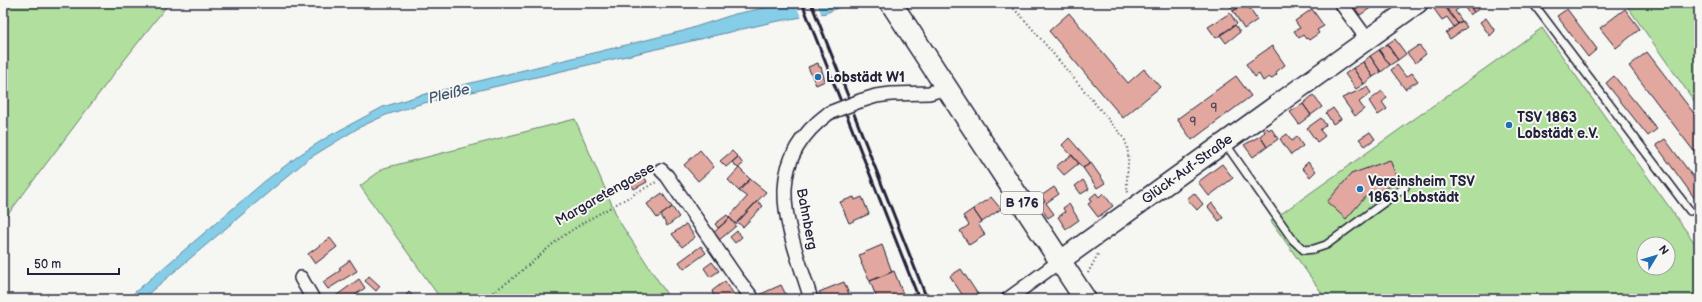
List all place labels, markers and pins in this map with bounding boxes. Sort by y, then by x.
place label: Lobstädt W1 [826,69,905,86]
marker: Lobstädt W1 [813,72,823,82]
place label: TSV 1863 Lobstädt e.V. [1517,109,1598,142]
marker: TSV 1863 Lobstädt e.V. [1504,120,1514,130]
place label: Vereinsheim TSV 1863 Lobstädt [1368,173,1475,206]
marker: Vereinsheim TSV 1863 Lobstädt [1355,184,1365,194]

